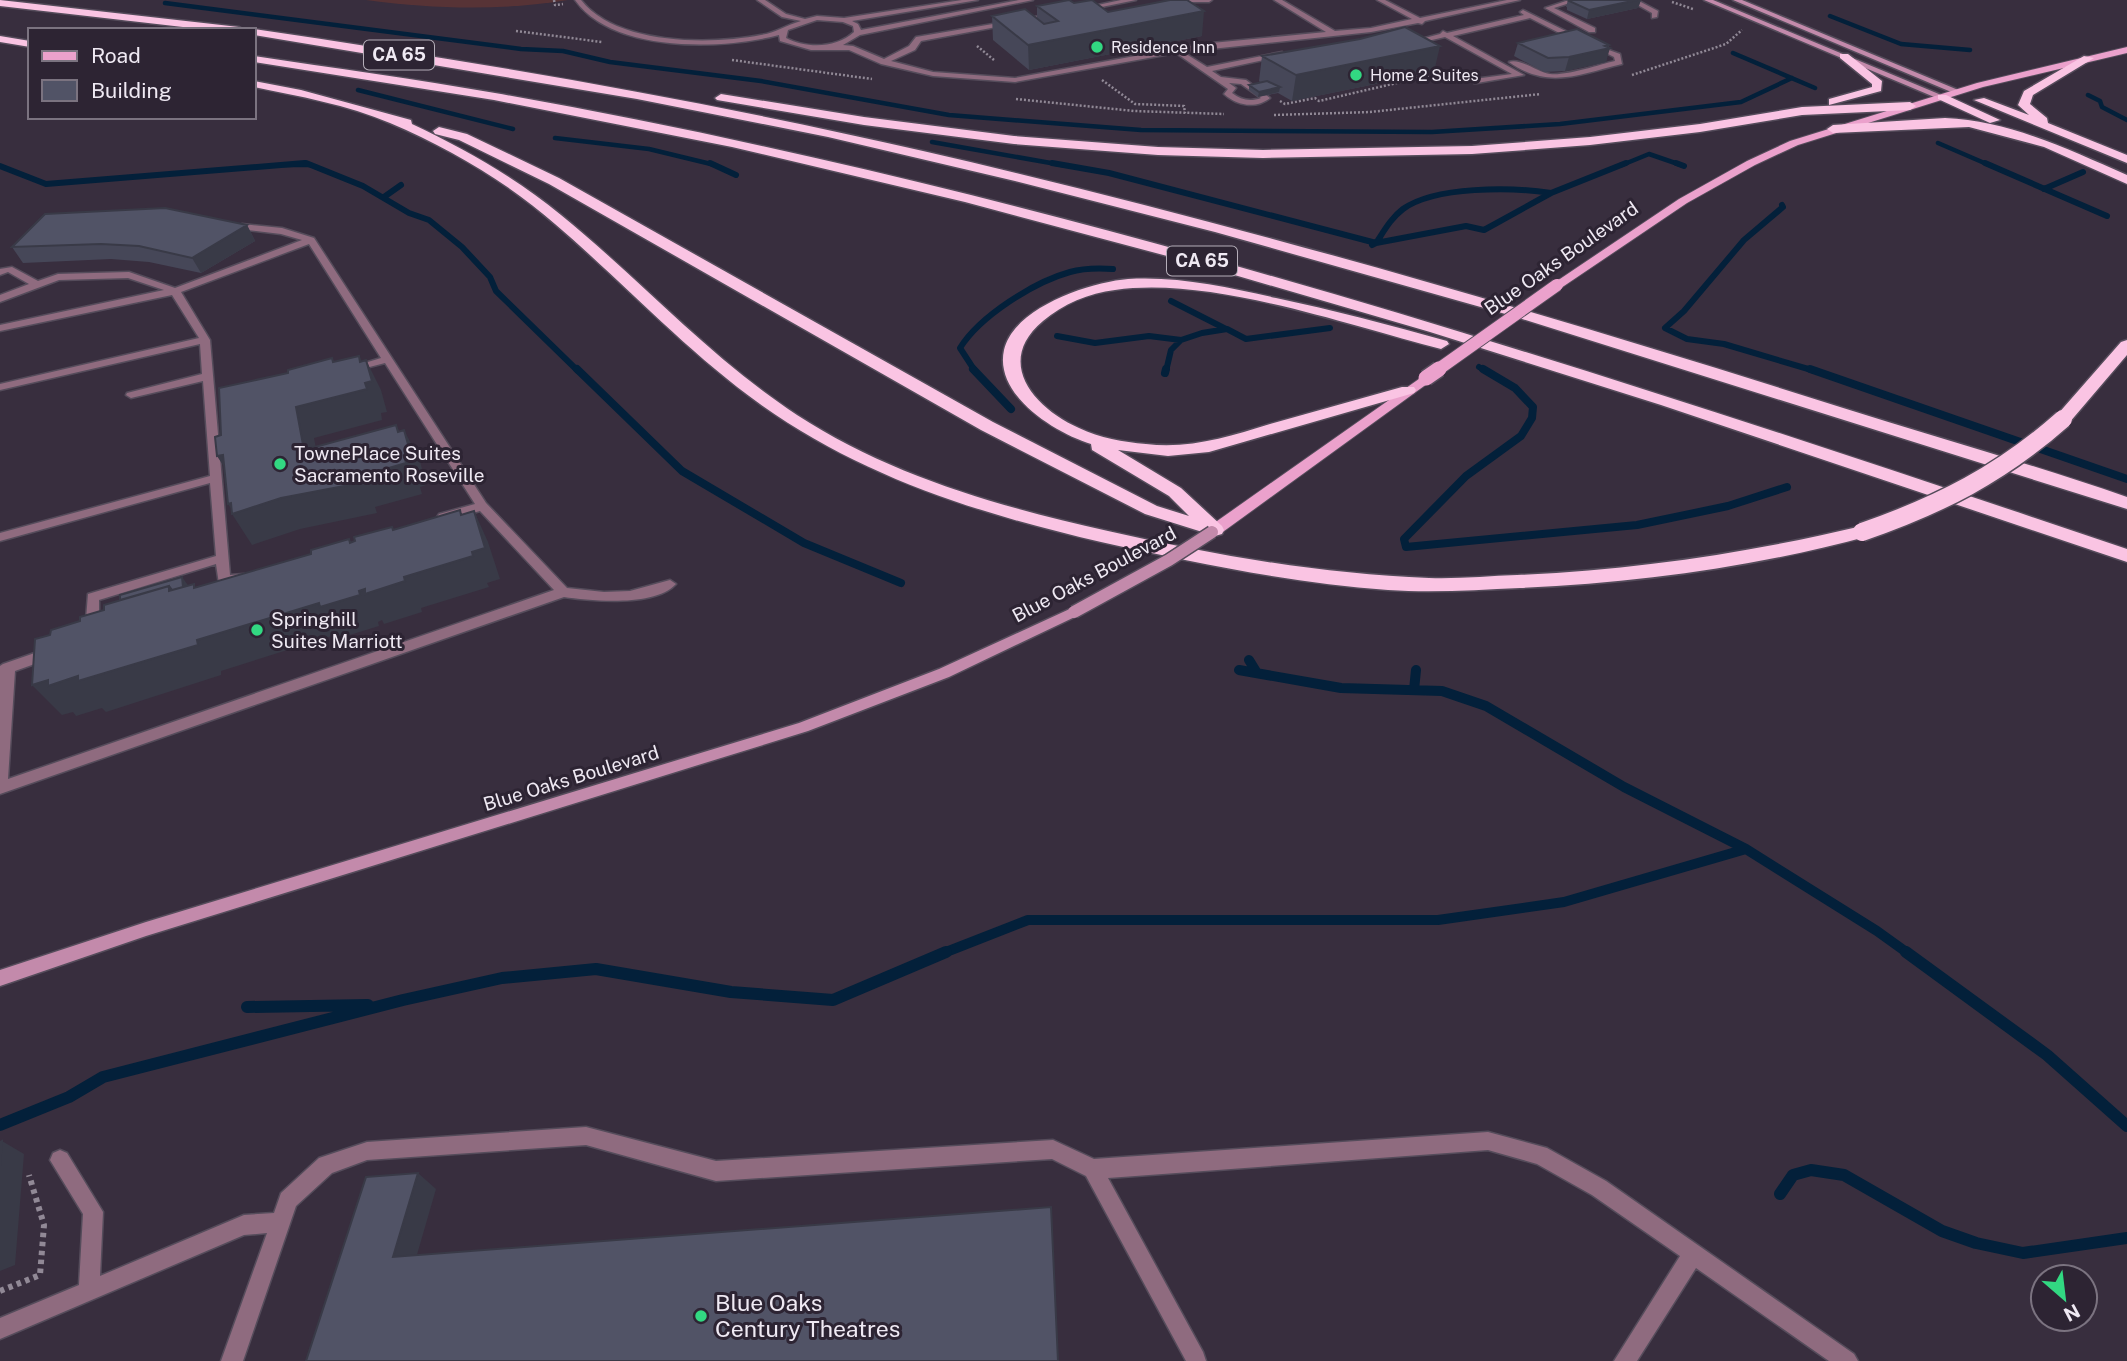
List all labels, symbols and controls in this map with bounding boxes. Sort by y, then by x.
legend [28,28,256,119]
place label: Residence Inn [1111,38,1215,57]
marker: Residence Inn [1089,39,1105,55]
road number: CA 65 [364,40,434,70]
text: Road [91,43,141,68]
place label: Home 2 Suites [1370,66,1479,85]
marker: Home 2 Suites [1348,67,1364,83]
text: Building [91,78,172,103]
street label: Blue Oaks Boulevard [1480,197,1642,319]
road number: CA 65 [1167,246,1237,276]
place label: TownePlace Suites Sacramento Roseville [294,442,484,486]
marker: TownePlace Suites Sacramento Roseville [272,456,288,472]
street label: Blue Oaks Boulevard [1008,521,1180,627]
place label: Springhill Suites Marriott [271,608,403,652]
marker: Springhill Suites Marriott [249,622,265,638]
street label: Blue Oaks Boulevard [481,741,661,815]
north arrow [2029,1263,2099,1333]
place label: Blue Oaks Century Theatres [715,1289,900,1342]
text: N [2060,1300,2084,1326]
marker: Blue Oaks Century Theatres [693,1308,709,1324]

